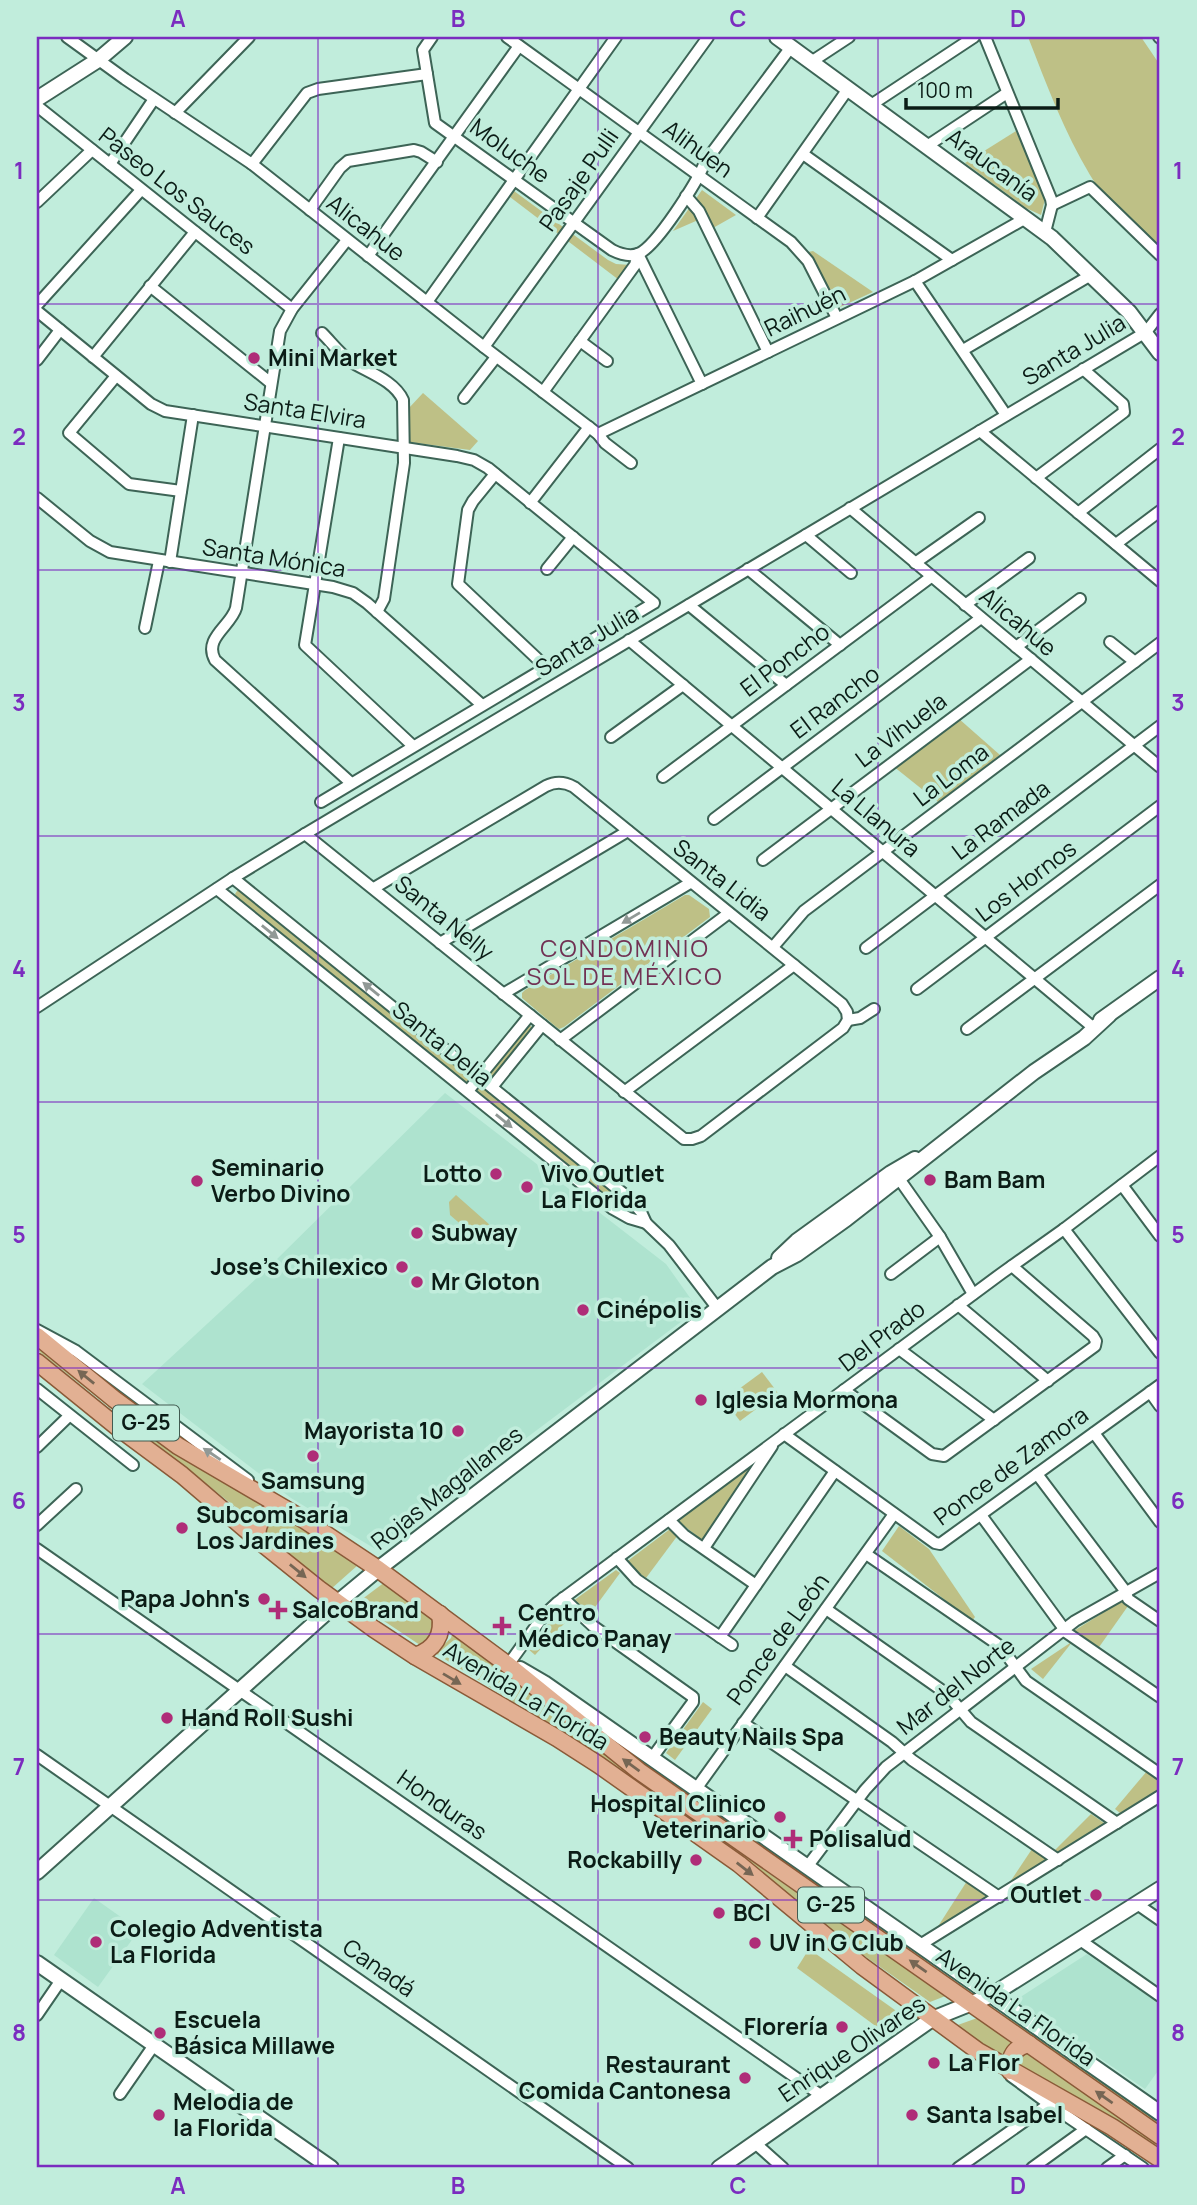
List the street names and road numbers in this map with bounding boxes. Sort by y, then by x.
street label: Moluche [464,110,557,190]
street label: Alihuen [657,112,740,184]
street label: Paseo Los Sauces [93,119,262,261]
street label: Araucanía [940,120,1045,208]
street label: Pasaje Pulli [531,122,625,237]
street label: Alicahue [321,186,413,268]
street label: Raihuén [759,277,851,343]
street label: Santa Julia [1016,306,1131,392]
street label: Santa Elvira [242,385,369,435]
street label: Santa Mónica [200,530,348,584]
street label: Alicahue [973,580,1064,663]
street label: Santa Julia [529,597,644,683]
street label: El Poncho [733,615,836,703]
street label: El Rancho [783,657,886,745]
street label: La Vihuela [848,684,953,774]
street label: La Loma [906,735,995,813]
street label: La Llanura [825,771,928,864]
street label: La Ramada [945,772,1056,867]
street label: Santa Lidia [667,831,778,928]
street label: Los Hornos [968,832,1082,929]
street label: Santa Nelly [388,867,501,967]
street label: Santa Delia [386,993,499,1093]
street label: Del Prado [832,1292,931,1378]
street label: Ponce de Zamora [927,1398,1094,1532]
road number: G-25 [113,1406,179,1440]
street label: Rojas Magallanes [364,1418,529,1557]
street label: Ponce de León [719,1566,836,1711]
street label: Mar del Norte [890,1629,1021,1741]
street label: Avenida La Florida [438,1633,615,1757]
street label: Honduras [391,1762,494,1847]
road number: G-25 [798,1888,864,1923]
street label: Canadá [337,1931,422,2004]
street label: Avenida La Florida [931,1942,1101,2072]
street label: Enrique Olivares [772,1987,931,2109]

